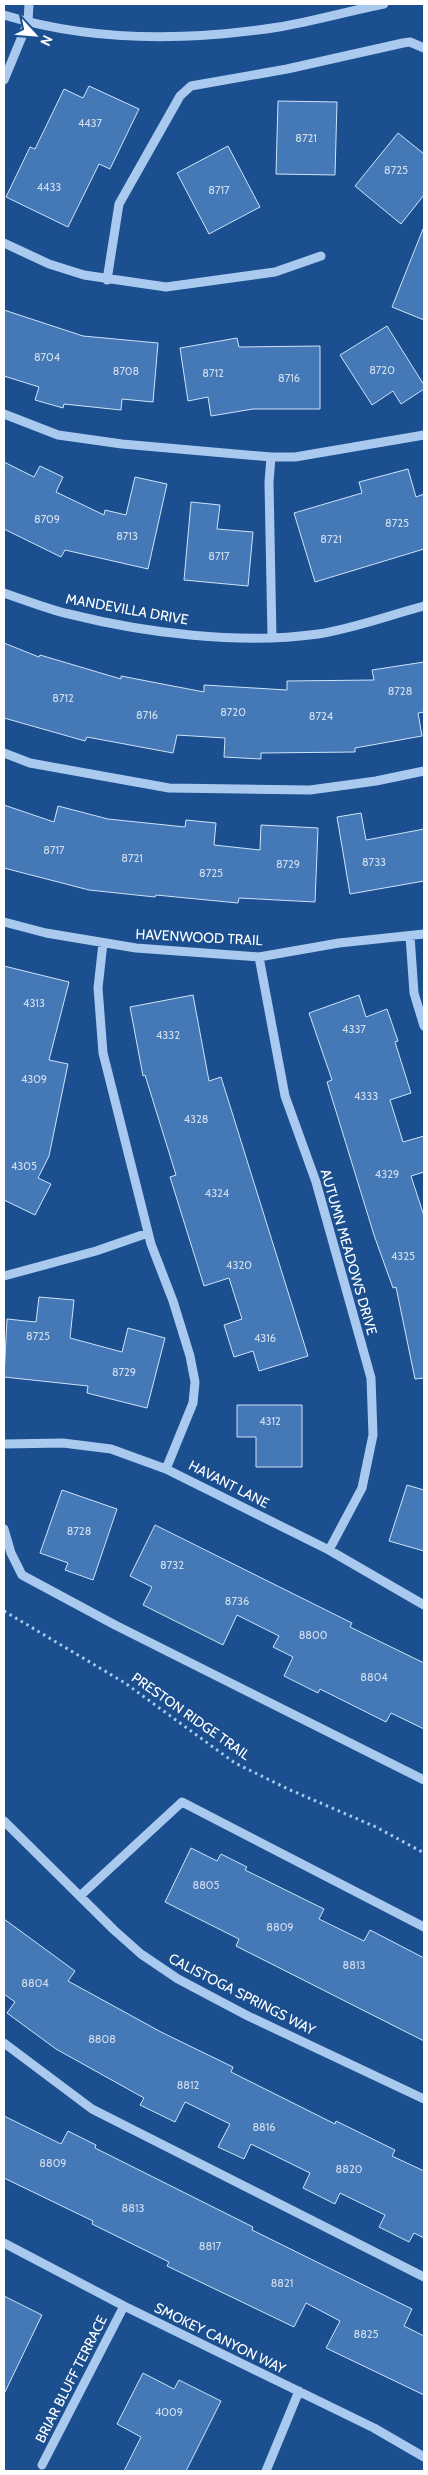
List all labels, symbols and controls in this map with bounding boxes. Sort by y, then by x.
north arrow [10,10,60,60]
text: N [36,32,57,49]
house number: 4437 [78,116,103,130]
house number: 8721 [295,131,317,145]
house number: 8725 [384,163,408,177]
house number: 4433 [37,180,61,194]
house number: 8717 [208,183,230,197]
house number: 8704 [34,350,61,364]
house number: 8720 [369,363,395,377]
house number: 8708 [113,364,139,378]
house number: 8712 [202,366,224,380]
house number: 8716 [278,371,300,385]
house number: 8709 [34,512,60,526]
house number: 8725 [385,516,409,530]
house number: 8713 [116,529,138,543]
house number: 8721 [320,532,342,546]
house number: 8717 [208,549,230,563]
street label: MANDEVILLA DRIVE [64,589,190,629]
house number: 8728 [388,684,412,698]
house number: 8712 [52,691,74,705]
house number: 8720 [220,705,246,719]
house number: 8716 [136,708,158,722]
house number: 8724 [309,709,334,723]
house number: 8717 [43,843,65,857]
house number: 8721 [121,851,143,865]
house number: 8733 [362,855,386,869]
house number: 8729 [276,857,300,871]
house number: 8725 [199,866,223,880]
street label: HAVENWOOD TRAIL [135,925,263,949]
house number: 4313 [23,996,45,1010]
house number: 4337 [342,1022,366,1036]
house number: 4332 [156,1028,180,1042]
house number: 4309 [21,1072,47,1086]
house number: 4333 [354,1089,378,1103]
house number: 4328 [184,1112,208,1126]
house number: 4305 [11,1159,37,1173]
street label: AUTUMN MEADOWS DRIVE [317,1167,381,1337]
house number: 4329 [375,1167,399,1181]
house number: 4324 [205,1186,230,1200]
house number: 4325 [391,1249,415,1263]
house number: 4320 [226,1258,252,1272]
house number: 8725 [26,1329,50,1343]
house number: 4316 [254,1331,276,1345]
house number: 8729 [112,1365,136,1379]
house number: 4312 [259,1414,281,1428]
street label: HAVANT LANE [186,1456,273,1512]
house number: 8728 [67,1524,91,1538]
house number: 8732 [160,1558,184,1572]
house number: 8736 [225,1594,249,1608]
house number: 8800 [299,1628,328,1642]
street label: PRESTON RIDGE TRAIL [128,1668,254,1764]
house number: 8804 [360,1670,388,1684]
house number: 8805 [193,1878,220,1892]
house number: 8809 [266,1920,294,1934]
street label: CALISTOGA SPRINGS WAY [166,1949,319,2039]
house number: 8813 [343,1958,365,1972]
house number: 8804 [21,1976,49,1990]
house number: 8808 [88,2032,116,2046]
house number: 8812 [177,2078,200,2092]
house number: 8816 [252,2120,276,2134]
house number: 8809 [39,2156,67,2170]
house number: 8820 [336,2162,363,2176]
house number: 8813 [122,2201,144,2215]
house number: 8817 [199,2239,222,2253]
house number: 8821 [271,2276,293,2290]
street label: SMOKEY CANYON WAY [151,2298,290,2378]
street label: BRIAR BLUFF TERRACE [31,2312,111,2446]
house number: 8825 [353,2327,379,2341]
house number: 4009 [155,2405,183,2419]

